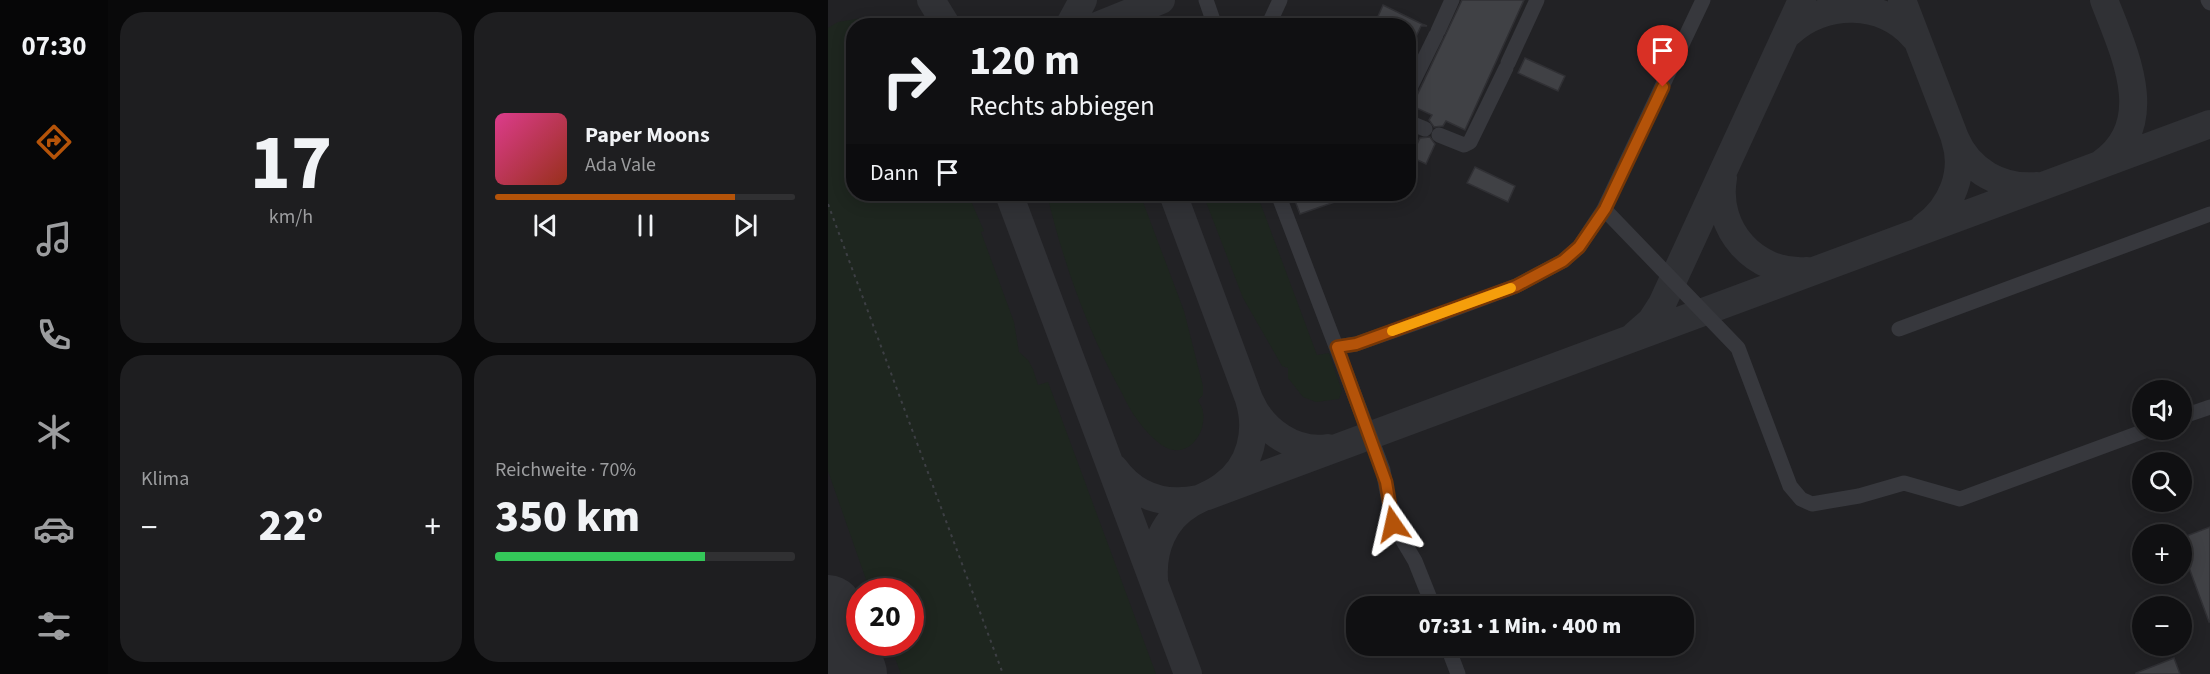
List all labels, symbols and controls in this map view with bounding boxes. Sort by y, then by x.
pin [1637,25,1688,87]
text: 07:30 [21,27,87,66]
text: 120 m [969,31,1080,91]
icon: arrive [1646,34,1679,67]
icon: right [870,42,948,120]
text: Rechts abbiegen [969,87,1155,126]
text: 17 [250,108,332,219]
text: Paper Moons [585,119,710,151]
icon: directions [33,121,75,163]
text: Ada Vale [585,151,656,179]
icon: arrive [931,156,964,189]
text: Dann [870,157,919,189]
text: km/h [269,203,313,231]
icon: previous [529,209,562,242]
icon: pause [629,209,662,242]
icon: next [729,209,762,242]
icon: music [33,218,75,260]
icon: phone [33,314,75,356]
map controls [2132,380,2192,656]
button: sound [2132,380,2192,440]
icon: climate [33,411,75,453]
button: search [2132,452,2192,512]
text: Reichweite · 70% [495,456,636,484]
text: Klima [141,465,189,493]
text: 350 km [495,485,640,549]
position arrow [1361,492,1425,556]
text: 22° [259,494,323,558]
text: − [141,504,157,551]
text: + [425,504,441,551]
icon: car [33,508,75,550]
button: + [2132,524,2192,584]
speed limit sign: 20 [846,578,924,656]
button: − [2132,596,2192,656]
icon: filters [33,605,75,647]
text: 07:31 · 1 Min. · 400 m [1419,610,1621,642]

